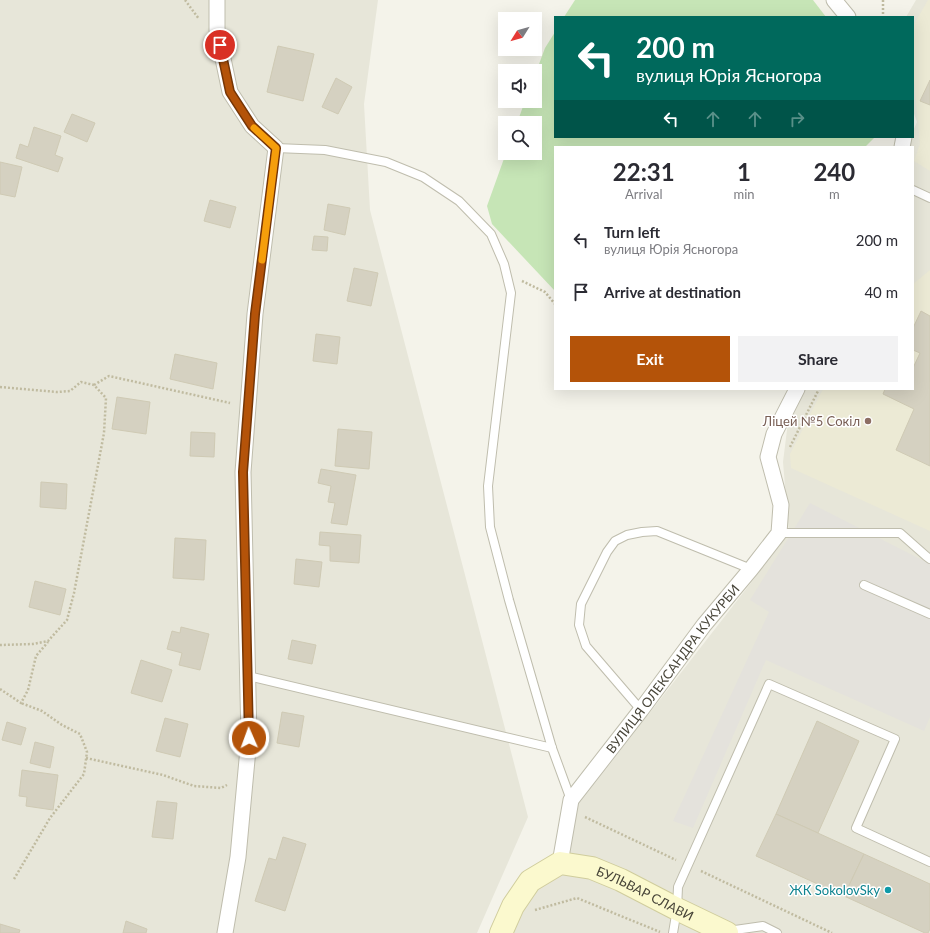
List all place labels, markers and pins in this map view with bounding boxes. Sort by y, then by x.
pin [203,28,237,62]
place label: Ліцей №5 Сокіл [762,413,860,429]
marker: Ліцей №5 Сокіл [863,416,873,426]
place label: ЖК SokolovSky [789,882,880,898]
marker: ЖК SokolovSky [883,885,893,895]

